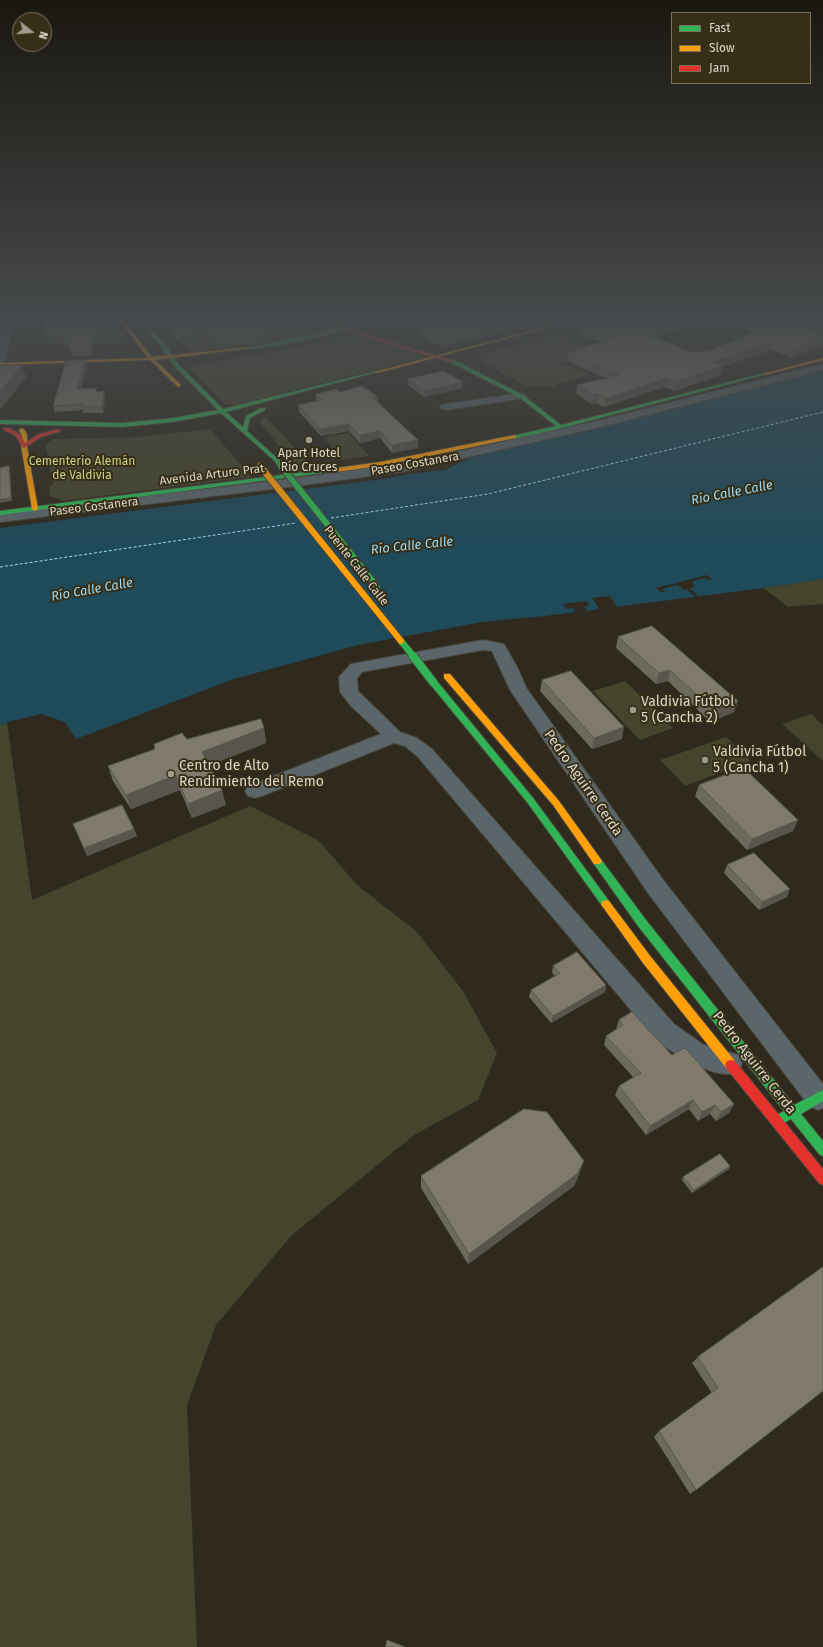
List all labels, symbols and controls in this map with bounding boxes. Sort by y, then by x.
north arrow [12,12,52,52]
legend [671,12,811,84]
text: Fast [709,21,731,35]
text: N [36,30,50,41]
text: Slow [709,41,735,55]
text: Jam [709,61,729,75]
marker: Apart Hotel Río Cruces [304,435,314,445]
place label: Apart Hotel Río Cruces [278,447,340,475]
street label: Paseo Costanera [370,449,460,479]
park label: Cementerio Alemán de Valdivia [29,455,135,483]
street label: Avenida Arturo Prat [159,461,265,489]
water label: Río Calle Calle [690,477,774,509]
street label: Paseo Costanera [49,494,139,520]
street label: Puente Calle Calle [320,523,392,609]
water label: Río Calle Calle [370,534,454,558]
water label: Río Calle Calle [50,575,134,605]
place label: Valdivia Fútbol 5 (Cancha 2) [641,694,734,726]
marker: Valdivia Fútbol 5 (Cancha 2) [628,705,638,715]
street label: Pedro Aguirre Cerda [540,727,626,839]
place label: Valdivia Fútbol 5 (Cancha 1) [713,744,806,776]
marker: Valdivia Fútbol 5 (Cancha 1) [700,755,710,765]
place label: Centro de Alto Rendimiento del Remo [179,758,324,790]
marker: Centro de Alto Rendimiento del Remo [166,769,176,779]
street label: Pedro Aguirre Cerda [709,1008,799,1118]

